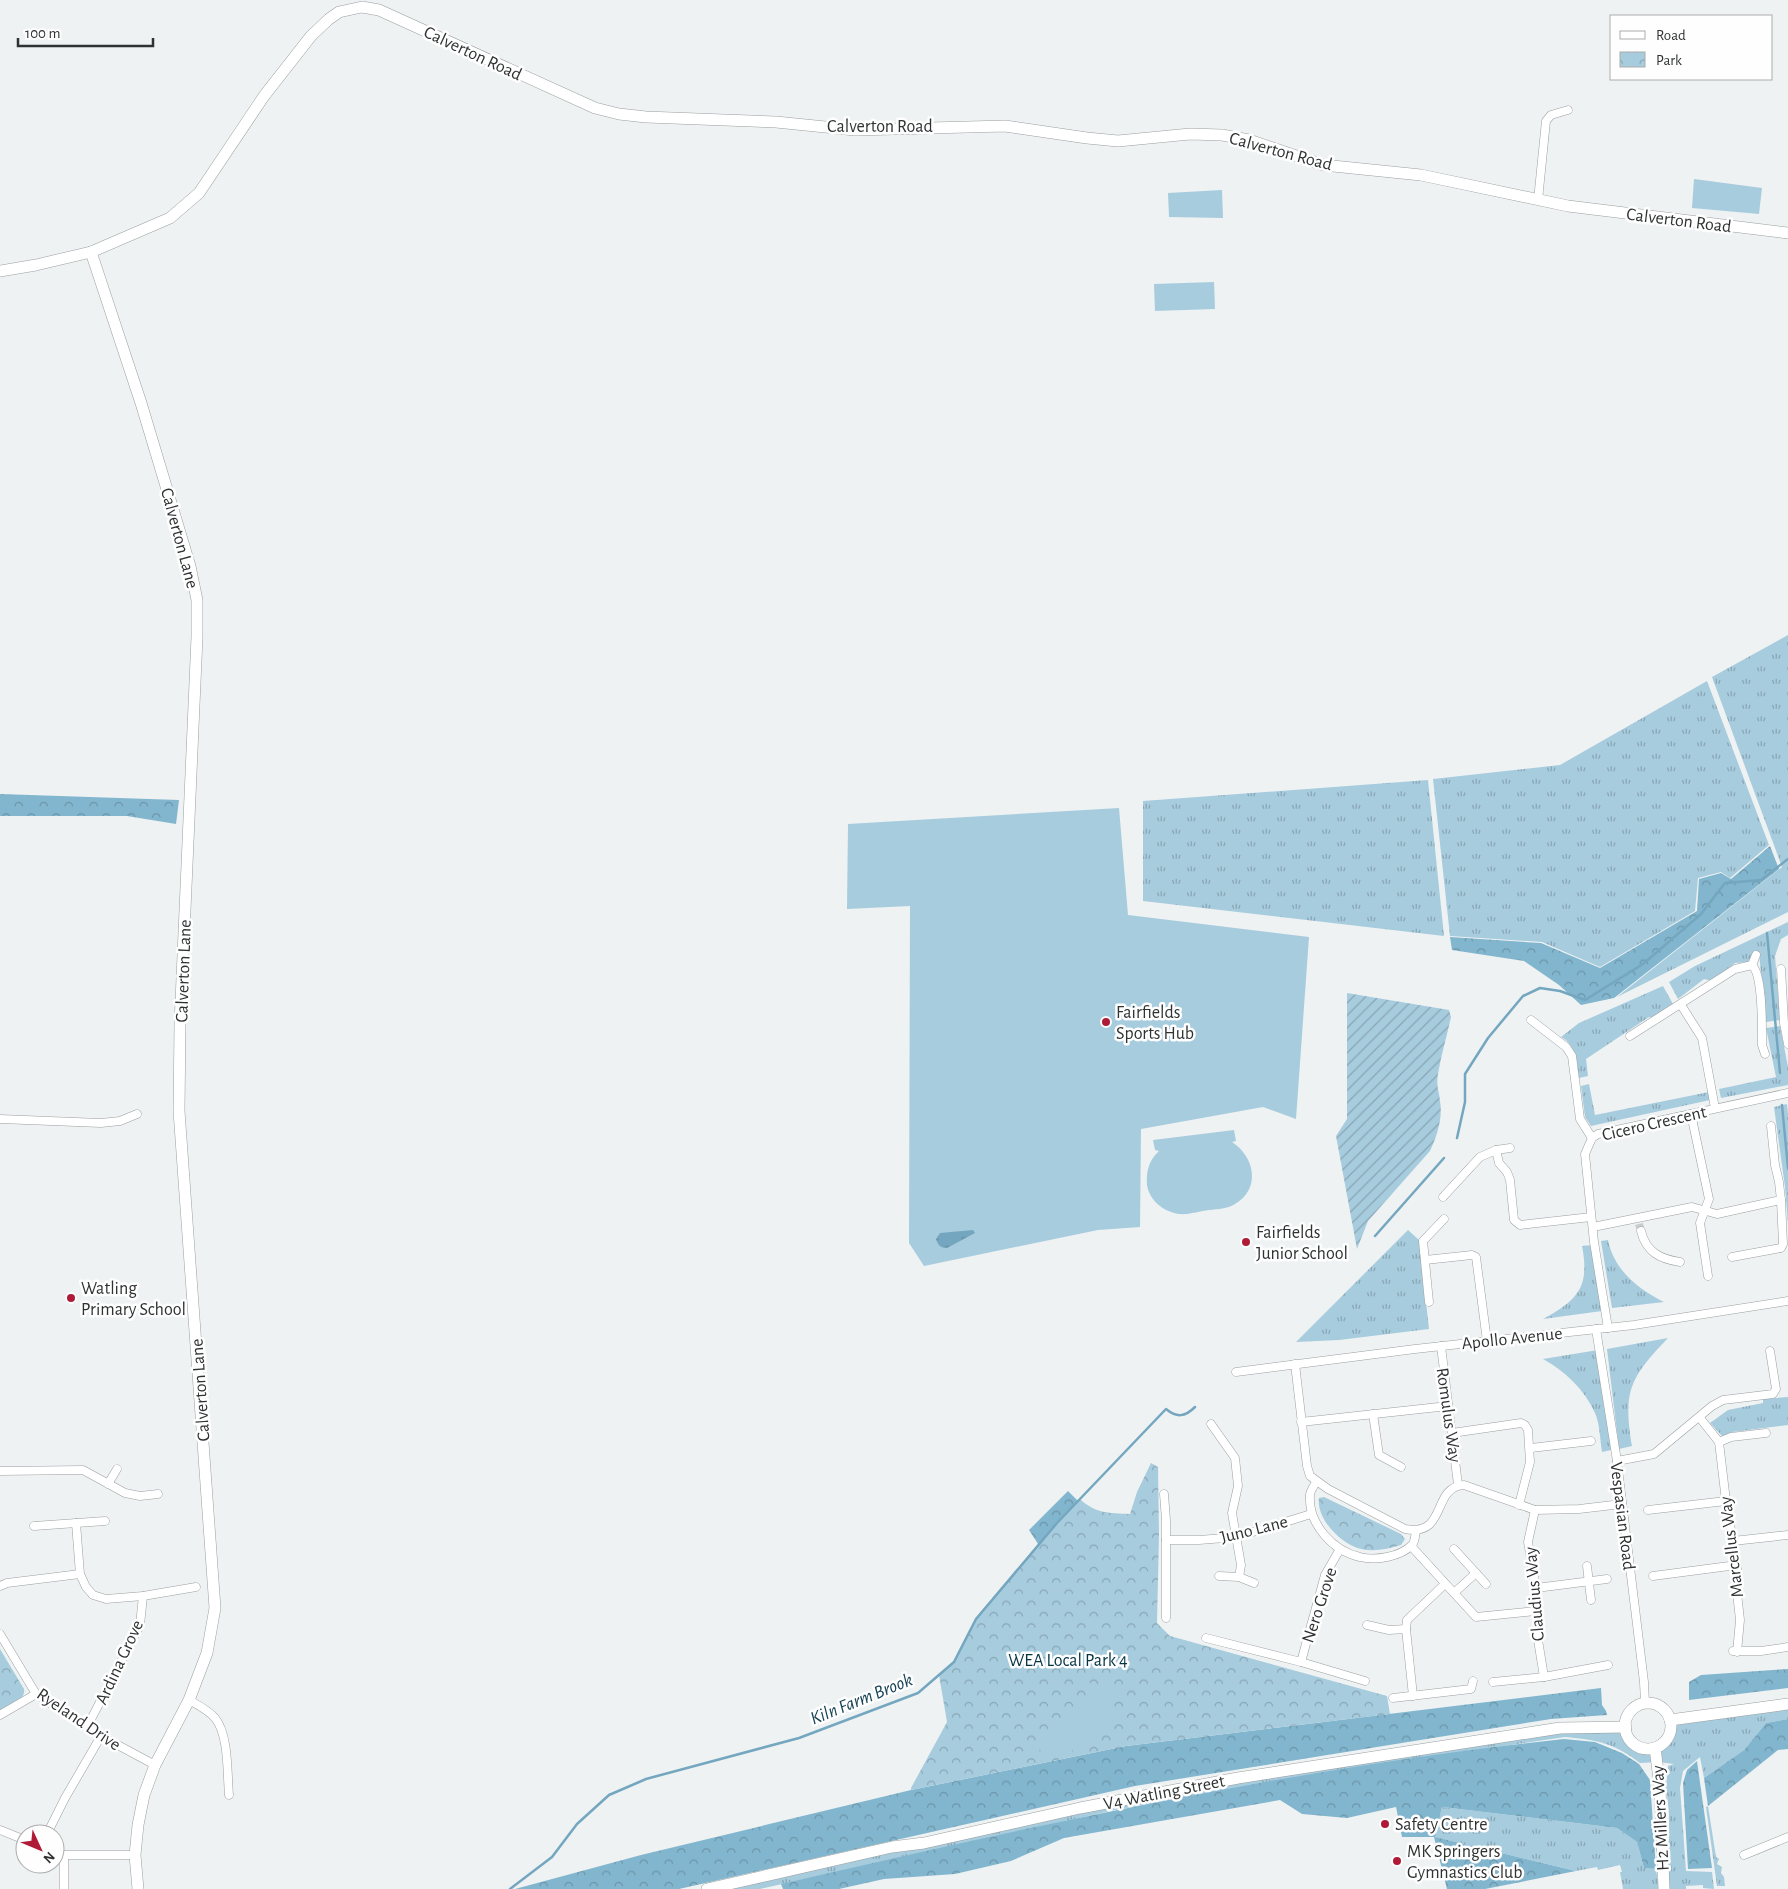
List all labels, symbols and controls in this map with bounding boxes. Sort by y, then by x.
scale bar [18,15,152,47]
legend [1610,15,1773,80]
street label: Calverton Road [421,23,524,84]
text: 100 m [25,26,60,41]
text: Road [1656,28,1686,43]
text: Park [1656,53,1682,68]
street label: Calverton Road [827,118,933,136]
street label: Calverton Road [1227,130,1334,174]
street label: Calverton Road [1625,206,1732,236]
street label: Calverton Lane [157,486,201,590]
street label: Calverton Lane [173,919,195,1023]
place label: Fairfields Sports Hub [1116,1004,1194,1043]
marker: Fairfields Sports Hub [1100,1016,1112,1028]
street label: Cicero Crescent [1600,1103,1708,1145]
place label: Fairfields Junior School [1256,1224,1348,1263]
marker: Fairfields Junior School [1240,1236,1252,1248]
place label: Watling Primary School [81,1280,186,1319]
marker: Watling Primary School [65,1292,77,1304]
street label: Apollo Avenue [1461,1325,1563,1353]
street label: Calverton Lane [188,1338,214,1442]
street label: Romulus Way [1432,1366,1464,1464]
street label: Vespasian Road [1606,1461,1638,1571]
street label: Marcellus Way [1717,1495,1747,1598]
street label: Juno Lane [1219,1513,1290,1547]
street label: Claudius Way [1522,1546,1548,1642]
street label: Nero Grove [1299,1565,1341,1645]
street label: Ardina Grove [93,1617,147,1707]
park label: WEA Local Park 4 [1008,1652,1128,1670]
water label: Kiln Farm Brook [808,1670,916,1729]
street label: Ryeland Drive [33,1685,124,1754]
street label: H2 Millers Way [1649,1764,1673,1871]
street label: V4 Watling Street [1102,1772,1227,1814]
place label: Safety Centre [1395,1816,1488,1834]
marker: Safety Centre [1379,1818,1391,1830]
north arrow [15,1824,65,1874]
place label: MK Springers Gymnastics Club [1407,1843,1523,1882]
text: N [40,1849,57,1866]
marker: MK Springers Gymnastics Club [1391,1855,1403,1867]

